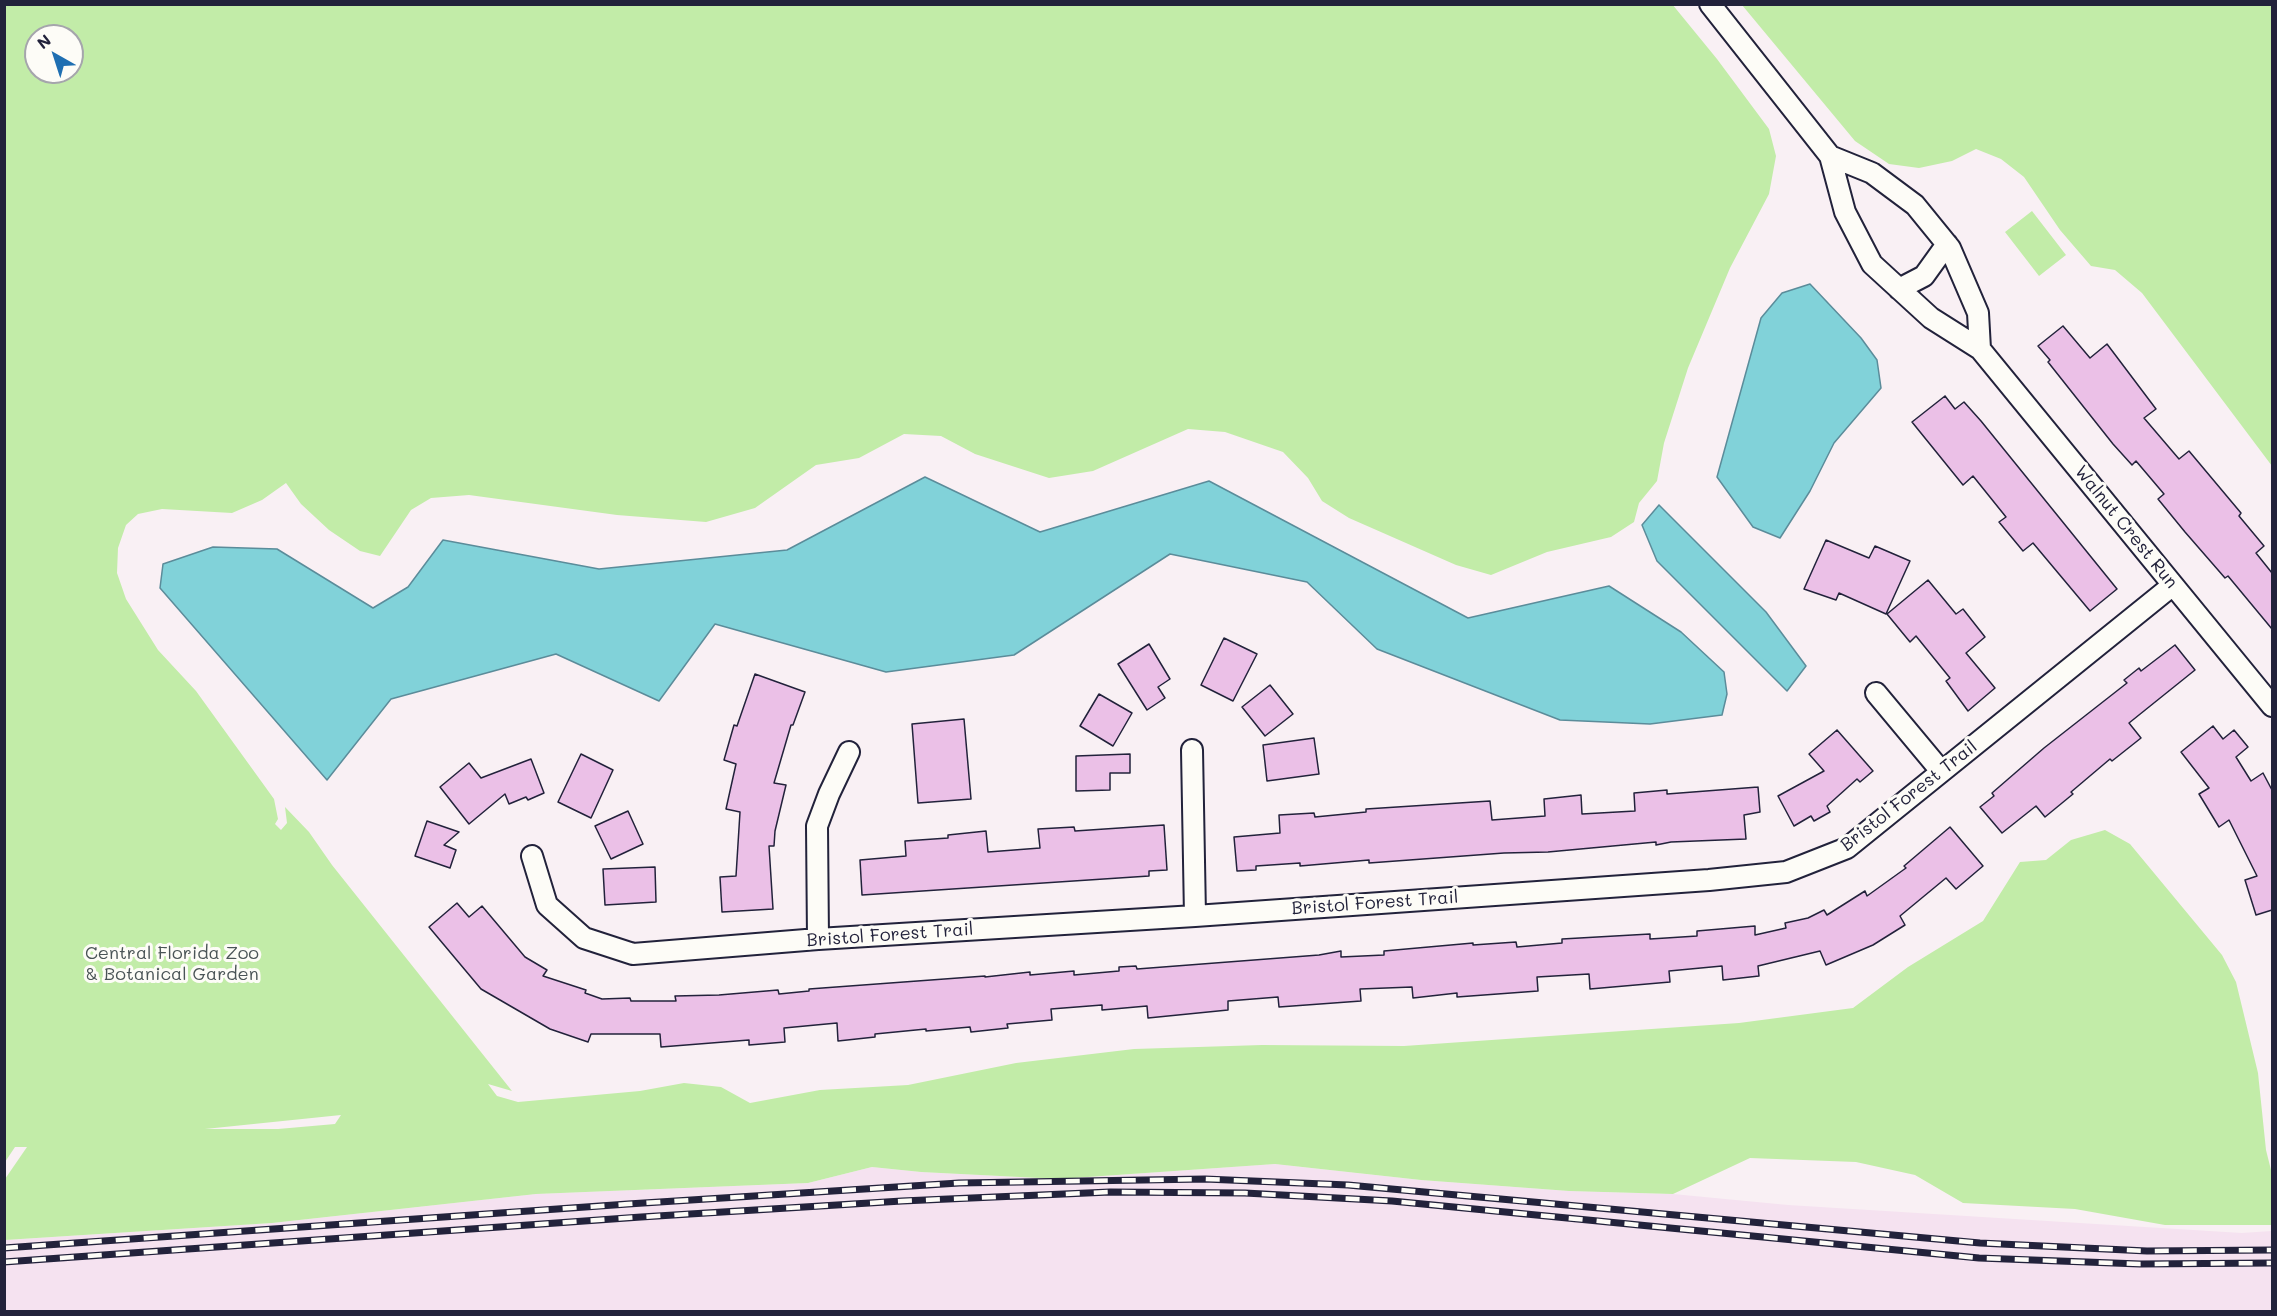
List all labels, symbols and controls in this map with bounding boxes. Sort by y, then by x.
north arrow [24,24,84,84]
text: N [32,29,55,53]
street label: Walnut Crest Run [2070,461,2182,593]
street label: Bristol Forest Trail [1837,736,1981,856]
street label: Bristol Forest Trail [1291,886,1459,920]
street label: Bristol Forest Trail [806,918,974,952]
park label: Central Florida Zoo & Botanical Garden [85,942,259,984]

